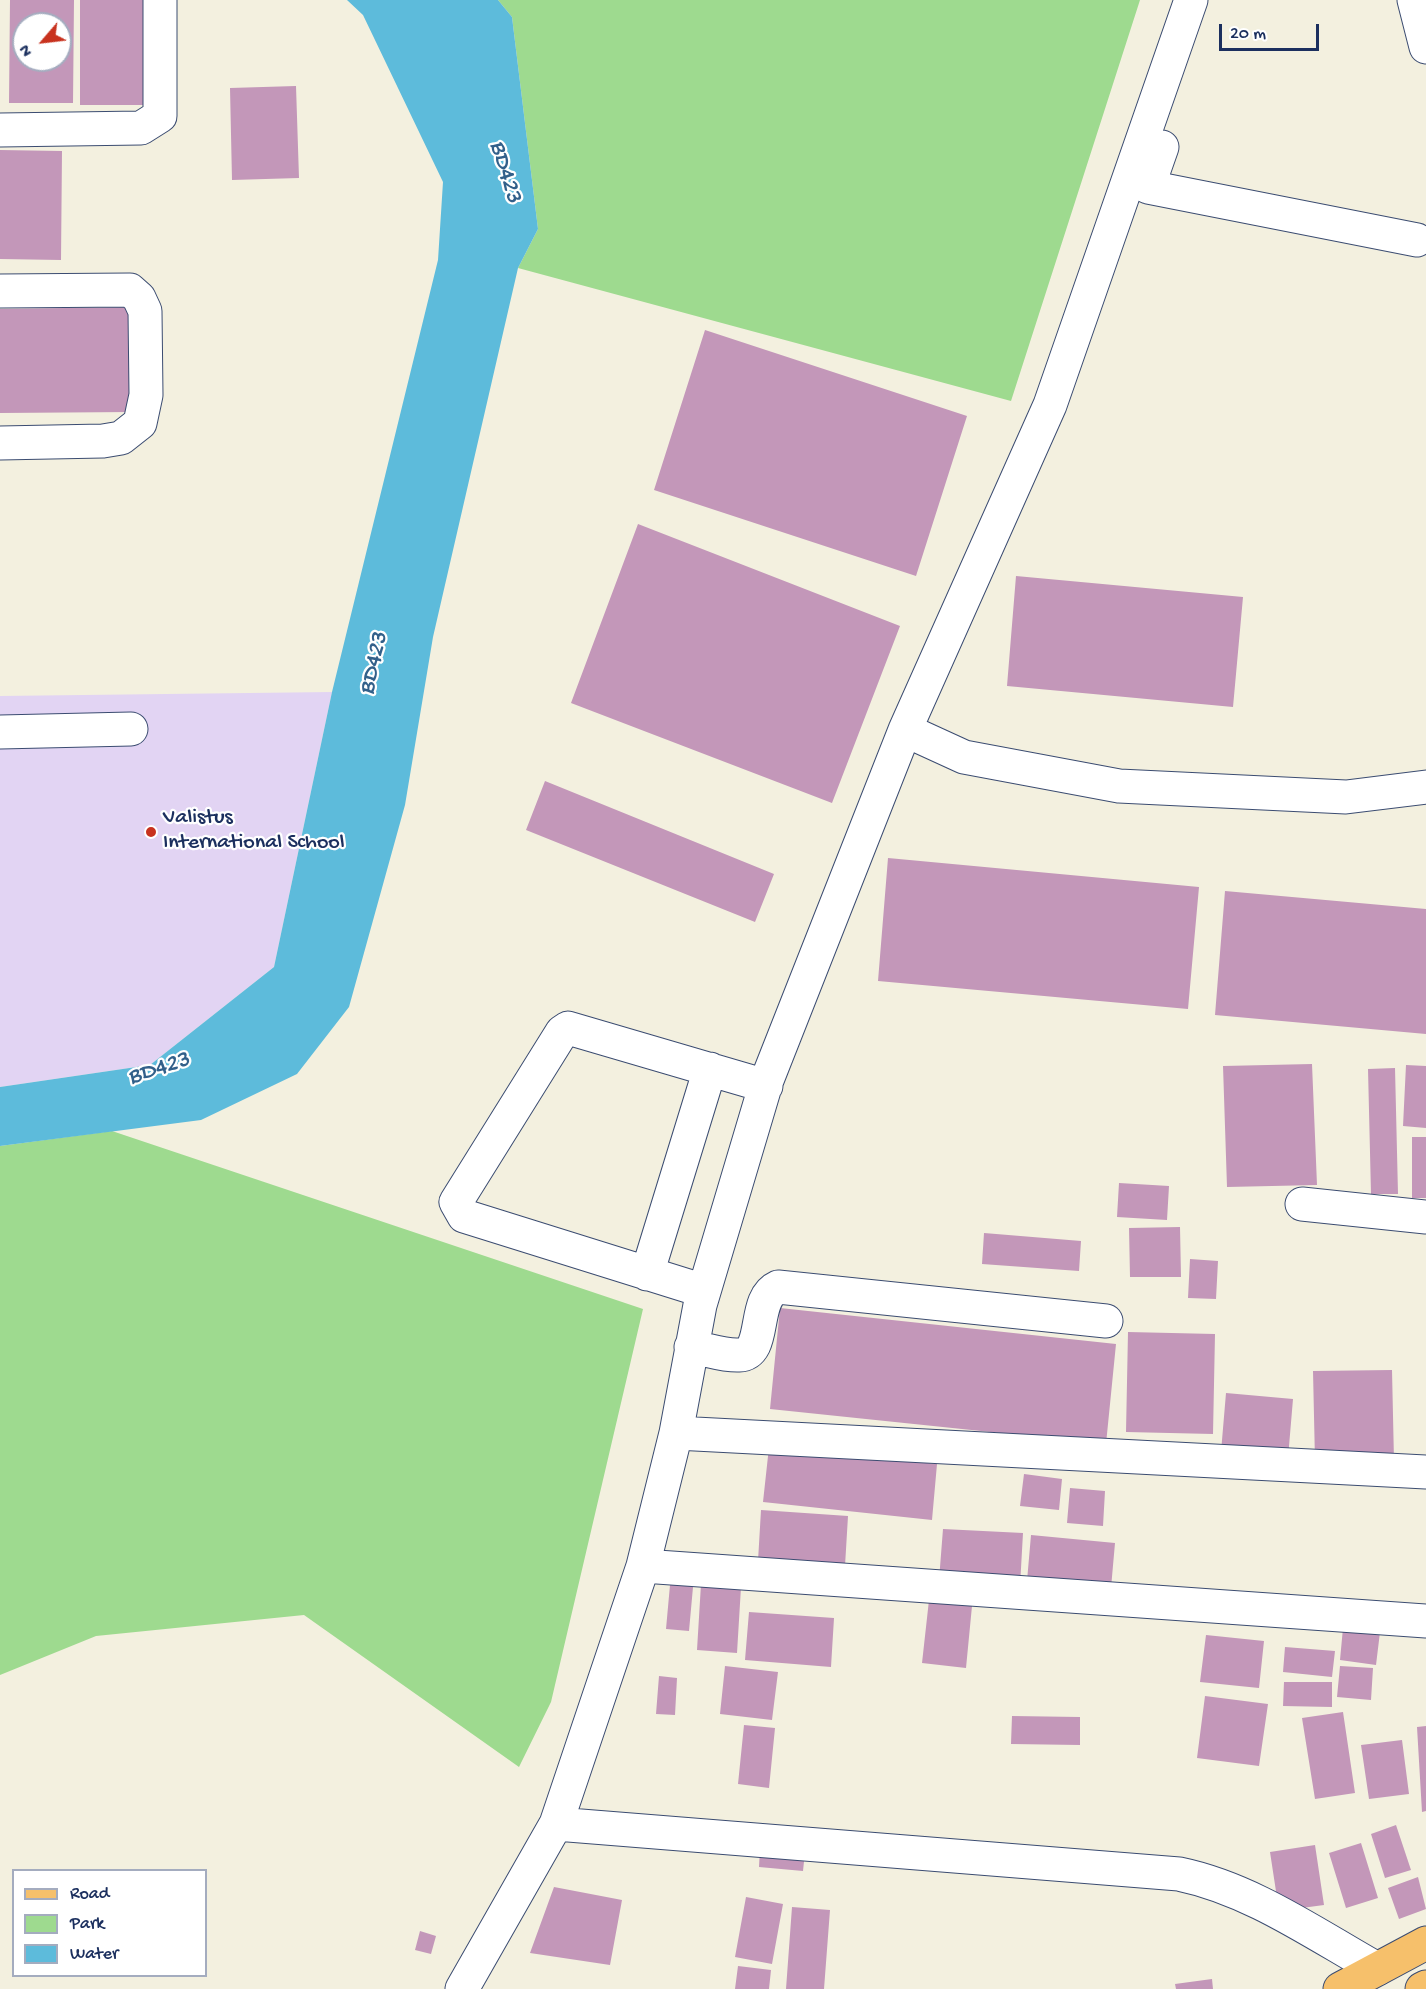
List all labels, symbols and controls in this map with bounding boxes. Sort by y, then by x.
north arrow [12,12,72,72]
scale bar [1222,12,1322,50]
text: 20 m [1230,24,1266,45]
text: N [17,41,38,59]
water label: BD423 [481,137,527,207]
water label: BD423 [354,630,396,698]
place label: Valistus International School [163,806,345,858]
marker: Valistus International School [144,825,158,839]
water label: BD423 [124,1046,194,1094]
legend [12,1869,207,1977]
text: Road [70,1884,109,1905]
text: Park [70,1914,104,1935]
text: Water [70,1944,118,1965]

